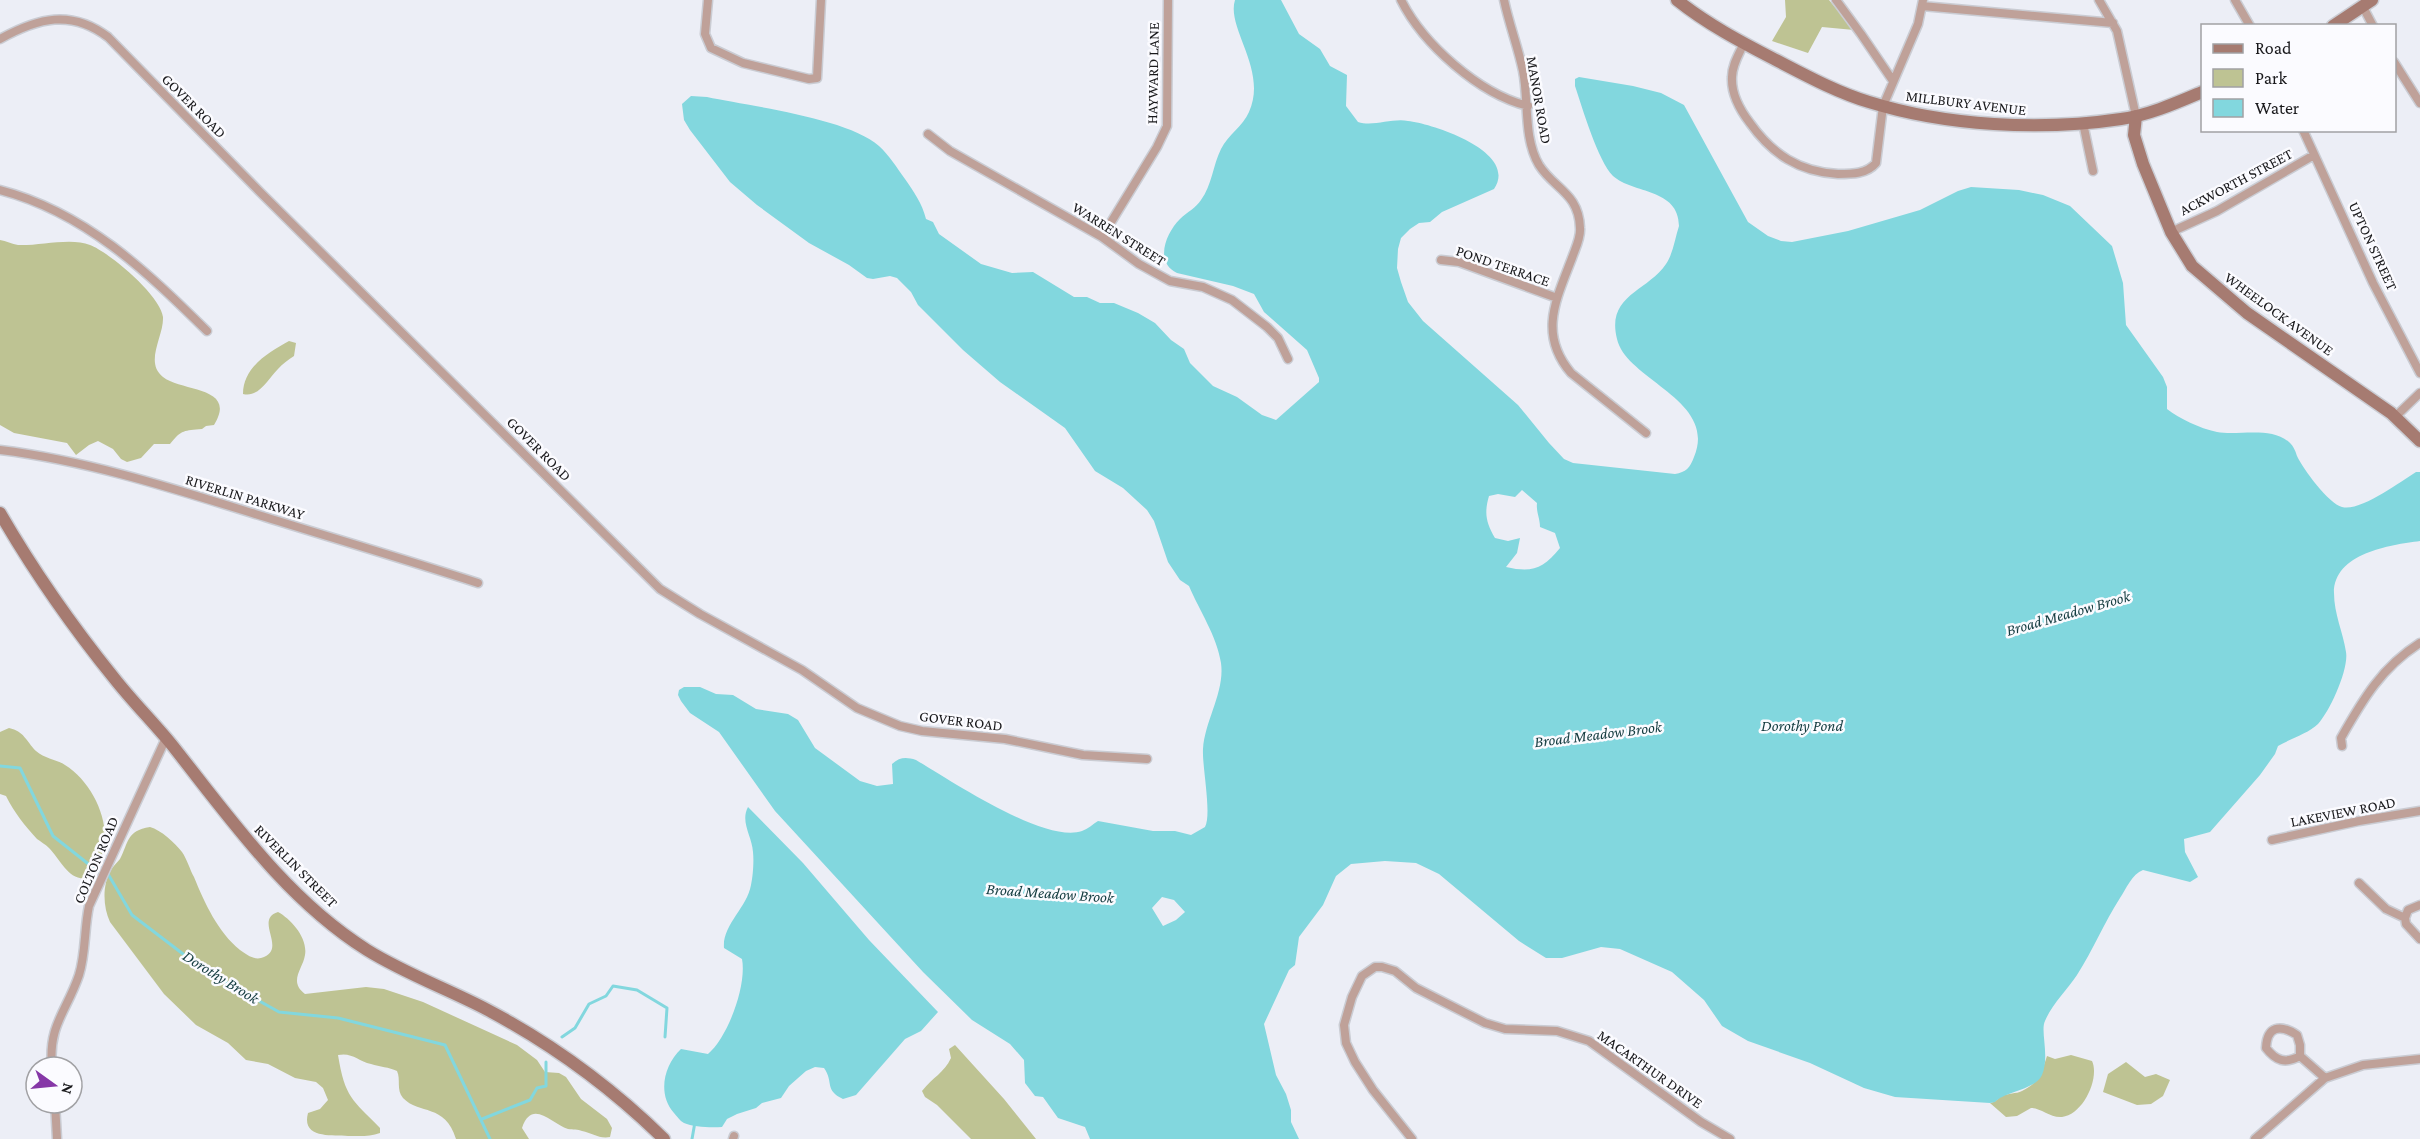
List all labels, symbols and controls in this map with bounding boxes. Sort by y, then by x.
street label: HAYWARD LANE [1144,22,1162,124]
legend [2201,24,2396,132]
text: Road [2255,38,2292,58]
street label: MANOR ROAD [1523,55,1555,145]
text: Park [2255,68,2287,88]
street label: GOVER ROAD [159,71,229,141]
street label: MILLBURY AVENUE [1905,88,2027,118]
text: Water [2255,98,2300,118]
street label: ACKWORTH STREET [2177,145,2295,219]
street label: WARREN STREET [1069,199,1169,269]
street label: UPTON STREET [2345,199,2401,293]
street label: POND TERRACE [1454,242,1552,290]
street label: WHEELOCK AVENUE [2222,269,2336,359]
street label: GOVER ROAD [504,414,574,484]
street label: RIVERLIN PARKWAY [184,471,306,523]
water label: Broad Meadow Brook [2004,587,2133,639]
street label: GOVER ROAD [918,708,1004,734]
water label: Dorothy Pond [1761,717,1843,735]
water label: Broad Meadow Brook [1533,718,1664,750]
street label: LAKEVIEW ROAD [2289,794,2397,830]
street label: COLTON ROAD [71,814,121,906]
street label: RIVERLIN STREET [251,821,341,911]
water label: Broad Meadow Brook [986,880,1116,906]
water label: Dorothy Brook [179,947,263,1008]
street label: MACARTHUR DRIVE [1594,1027,1706,1111]
north arrow [24,1055,84,1115]
text: N [58,1081,78,1096]

